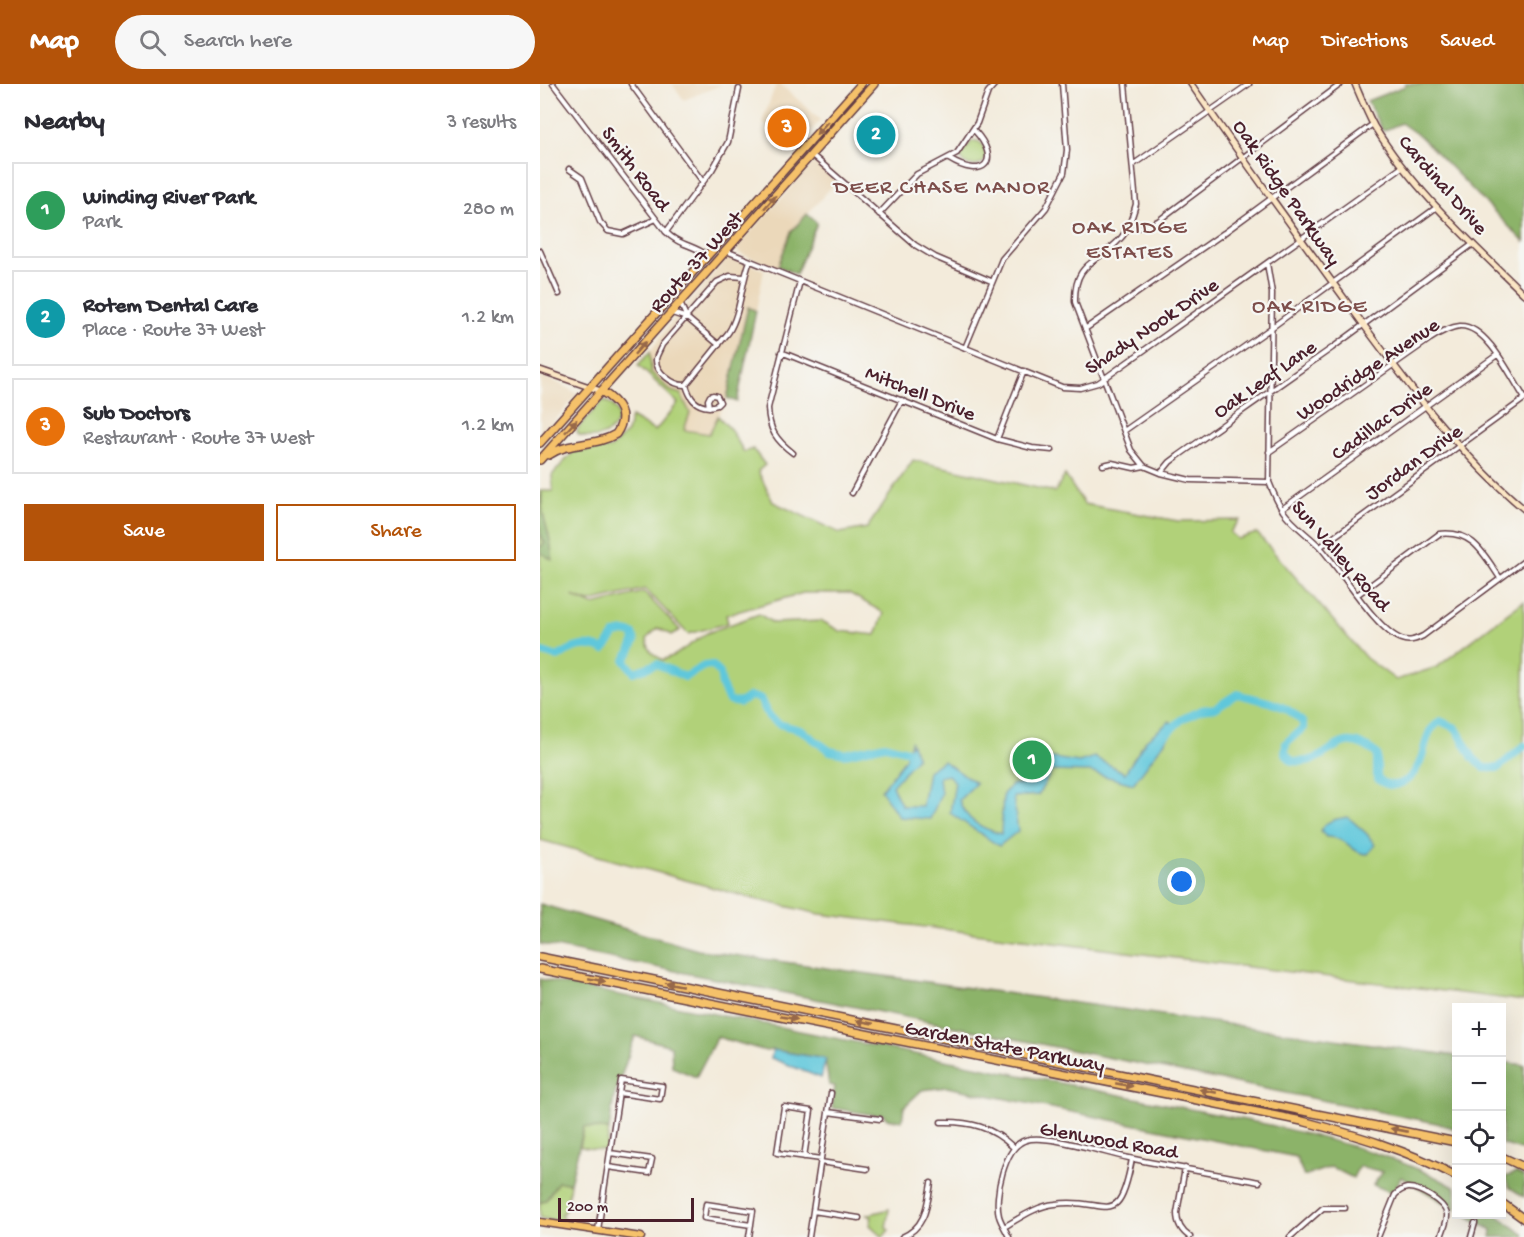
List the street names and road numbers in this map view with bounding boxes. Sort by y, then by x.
street label: Oak Ridge Parkway [1225,116,1345,272]
street label: Smith Road [594,123,675,219]
street label: Cardinal Drive [1391,131,1492,242]
street label: Route 37 West [646,206,751,319]
street label: Shady Nook Drive [1081,273,1226,382]
street label: Woodridge Avenue [1293,313,1446,428]
street label: Oak Leaf Lane [1210,335,1323,426]
street label: Mitchell Drive [861,362,980,429]
street label: Cadillac Drive [1328,377,1439,468]
street label: Jordan Drive [1362,419,1470,507]
street label: Sun Valley Road [1284,497,1396,619]
street label: Garden State Parkway [902,1017,1106,1080]
street label: Glenwood Road [1037,1118,1181,1167]

